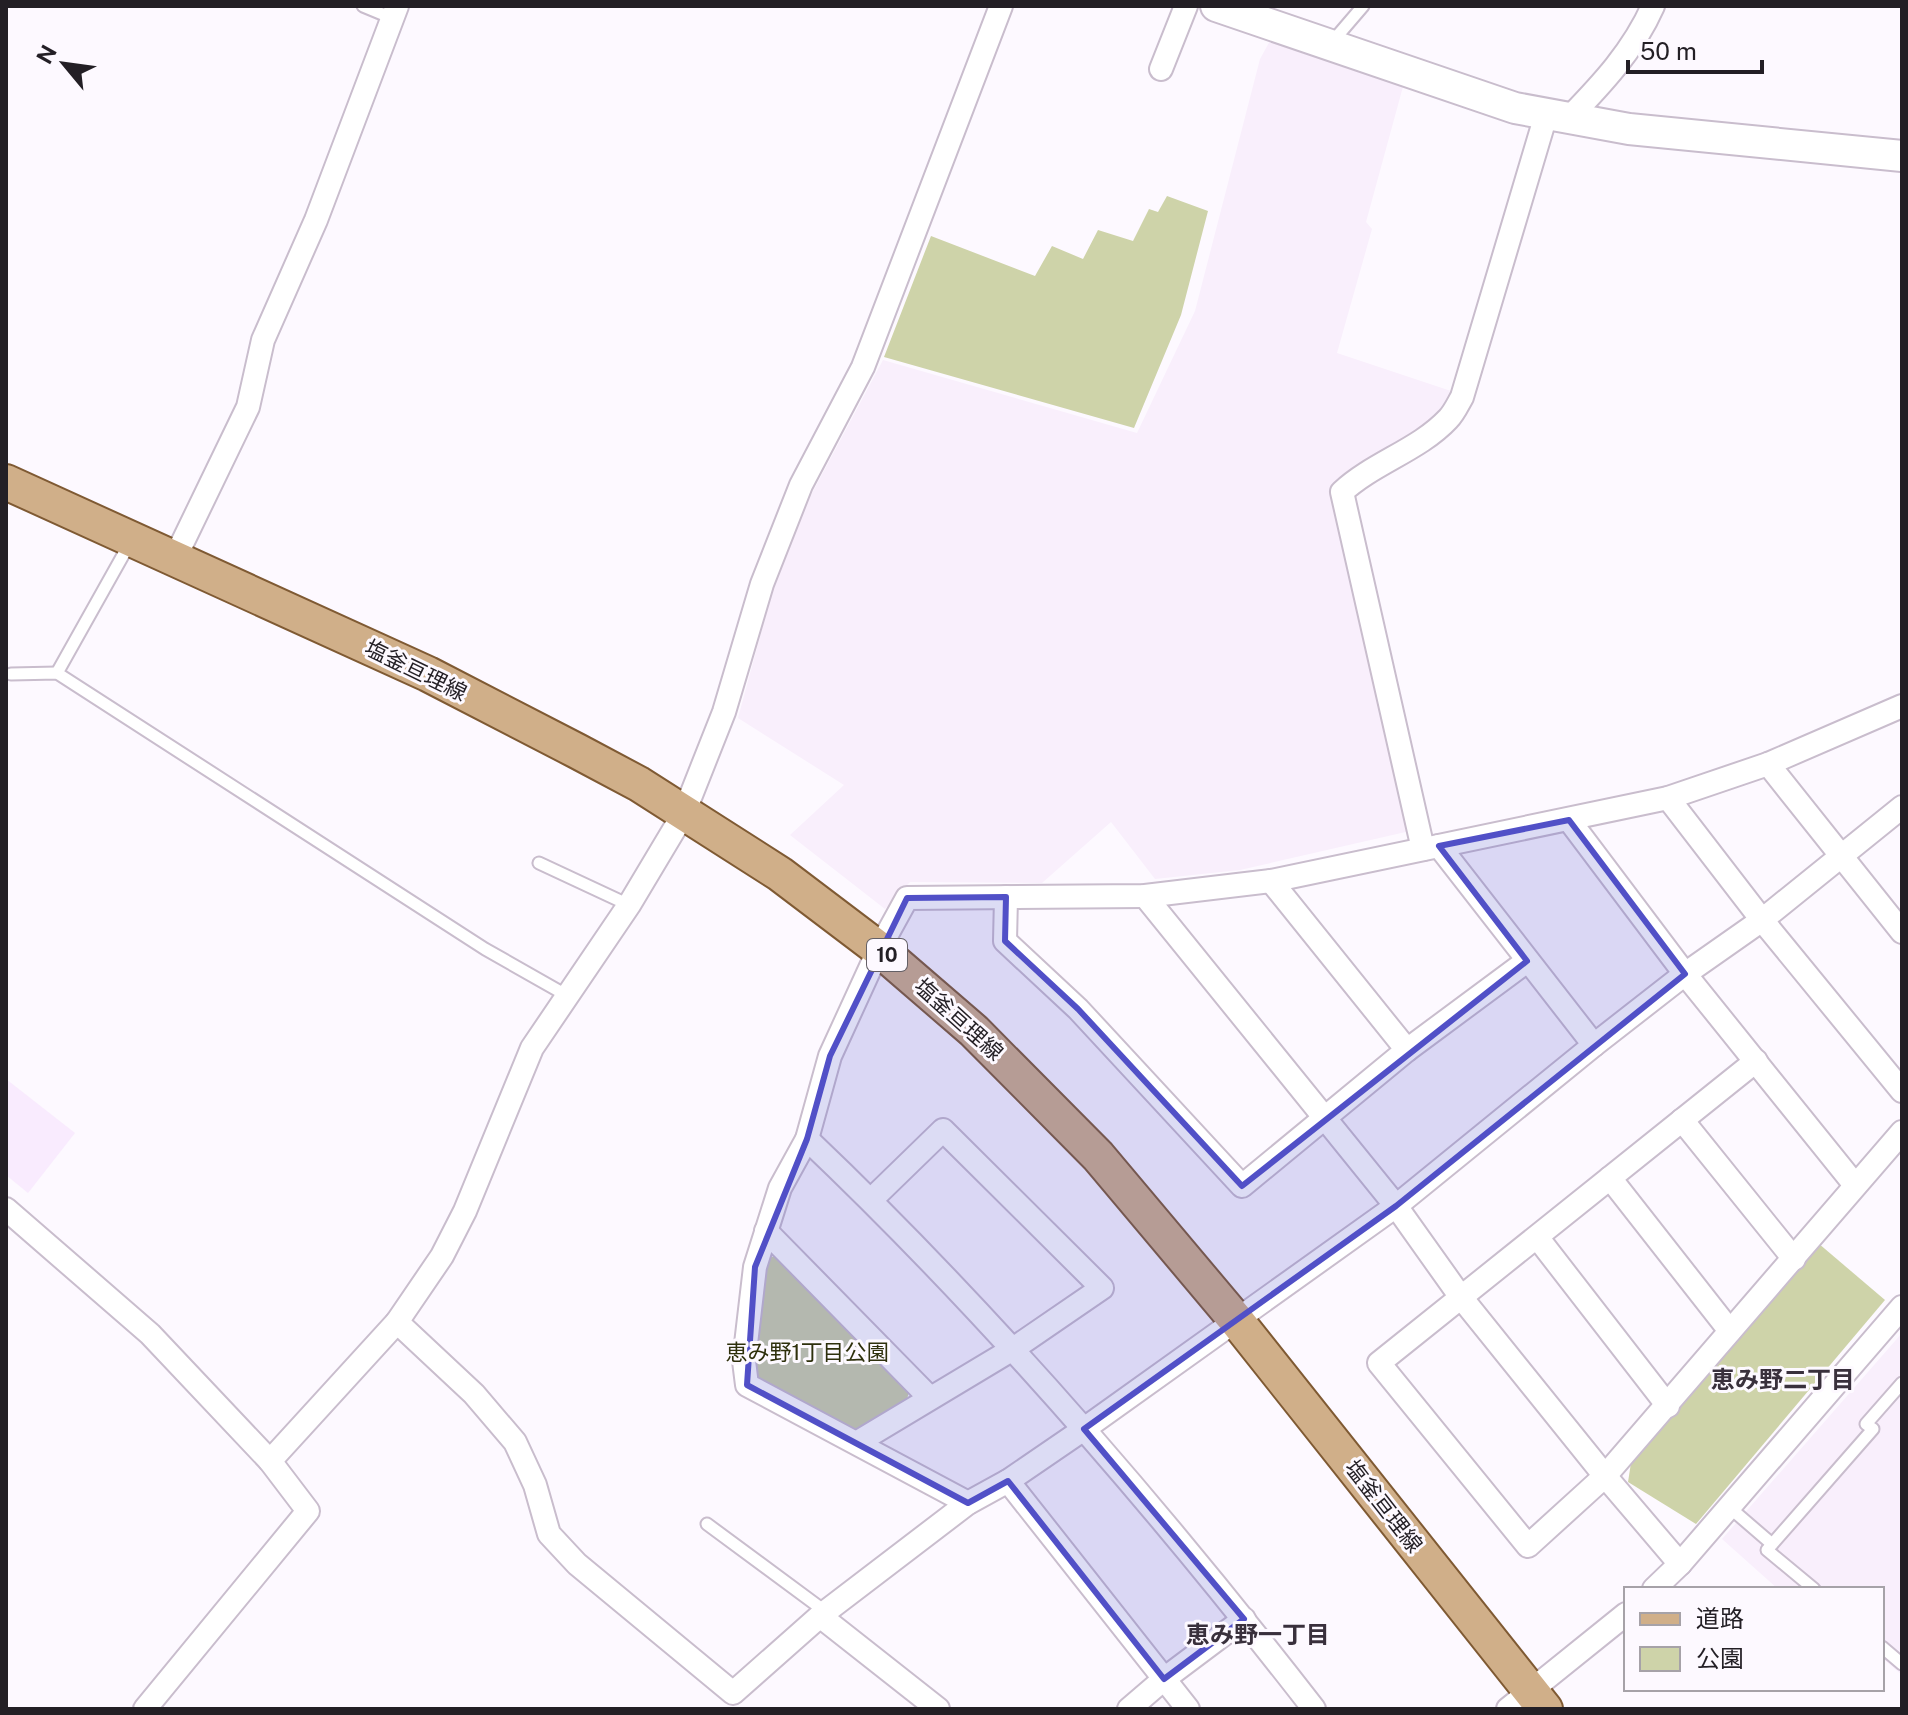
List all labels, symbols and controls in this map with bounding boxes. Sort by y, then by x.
north arrow [24,24,104,104]
scale bar [1628,24,1762,74]
text: 50 m [1640,37,1697,65]
text: N [31,40,62,68]
street label: 塩釜亘理線 [361,634,471,706]
road number: 10 [867,939,907,971]
street label: 塩釜亘理線 [909,973,1009,1065]
park label: 恵み野1丁目公園 [726,1339,888,1365]
district label: 恵み野二丁目 [1711,1365,1855,1393]
street label: 塩釜亘理線 [1340,1455,1428,1557]
legend [1624,1587,1884,1691]
text: 道路 [1696,1604,1744,1632]
district label: 恵み野一丁目 [1186,1620,1330,1648]
text: 公園 [1696,1644,1744,1672]

